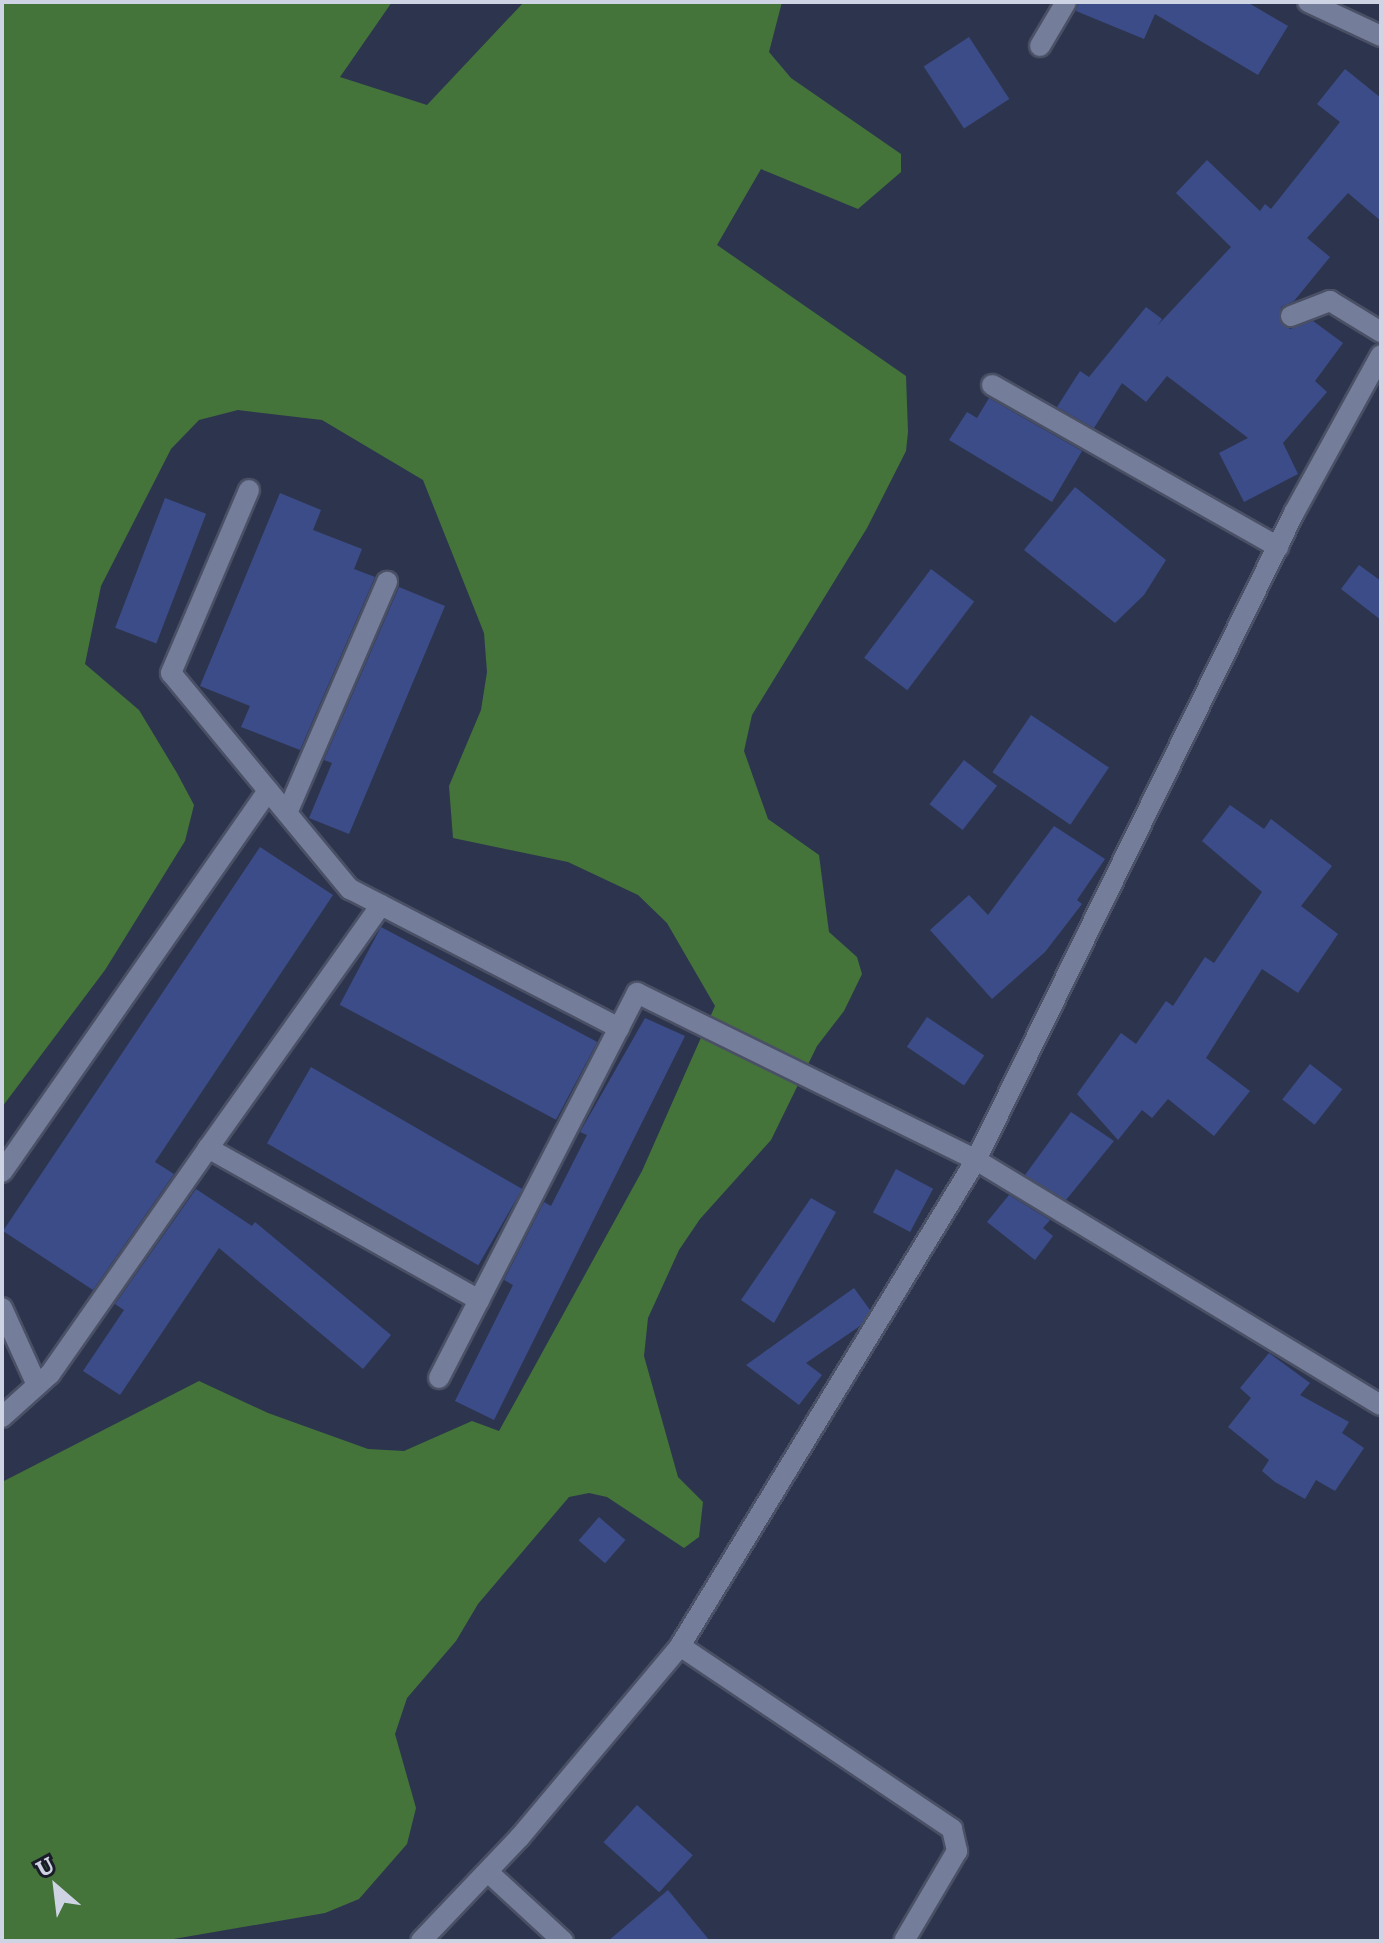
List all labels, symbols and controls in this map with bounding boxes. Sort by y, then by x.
north arrow [16,1847,96,1927]
text: U [29,1847,60,1884]

